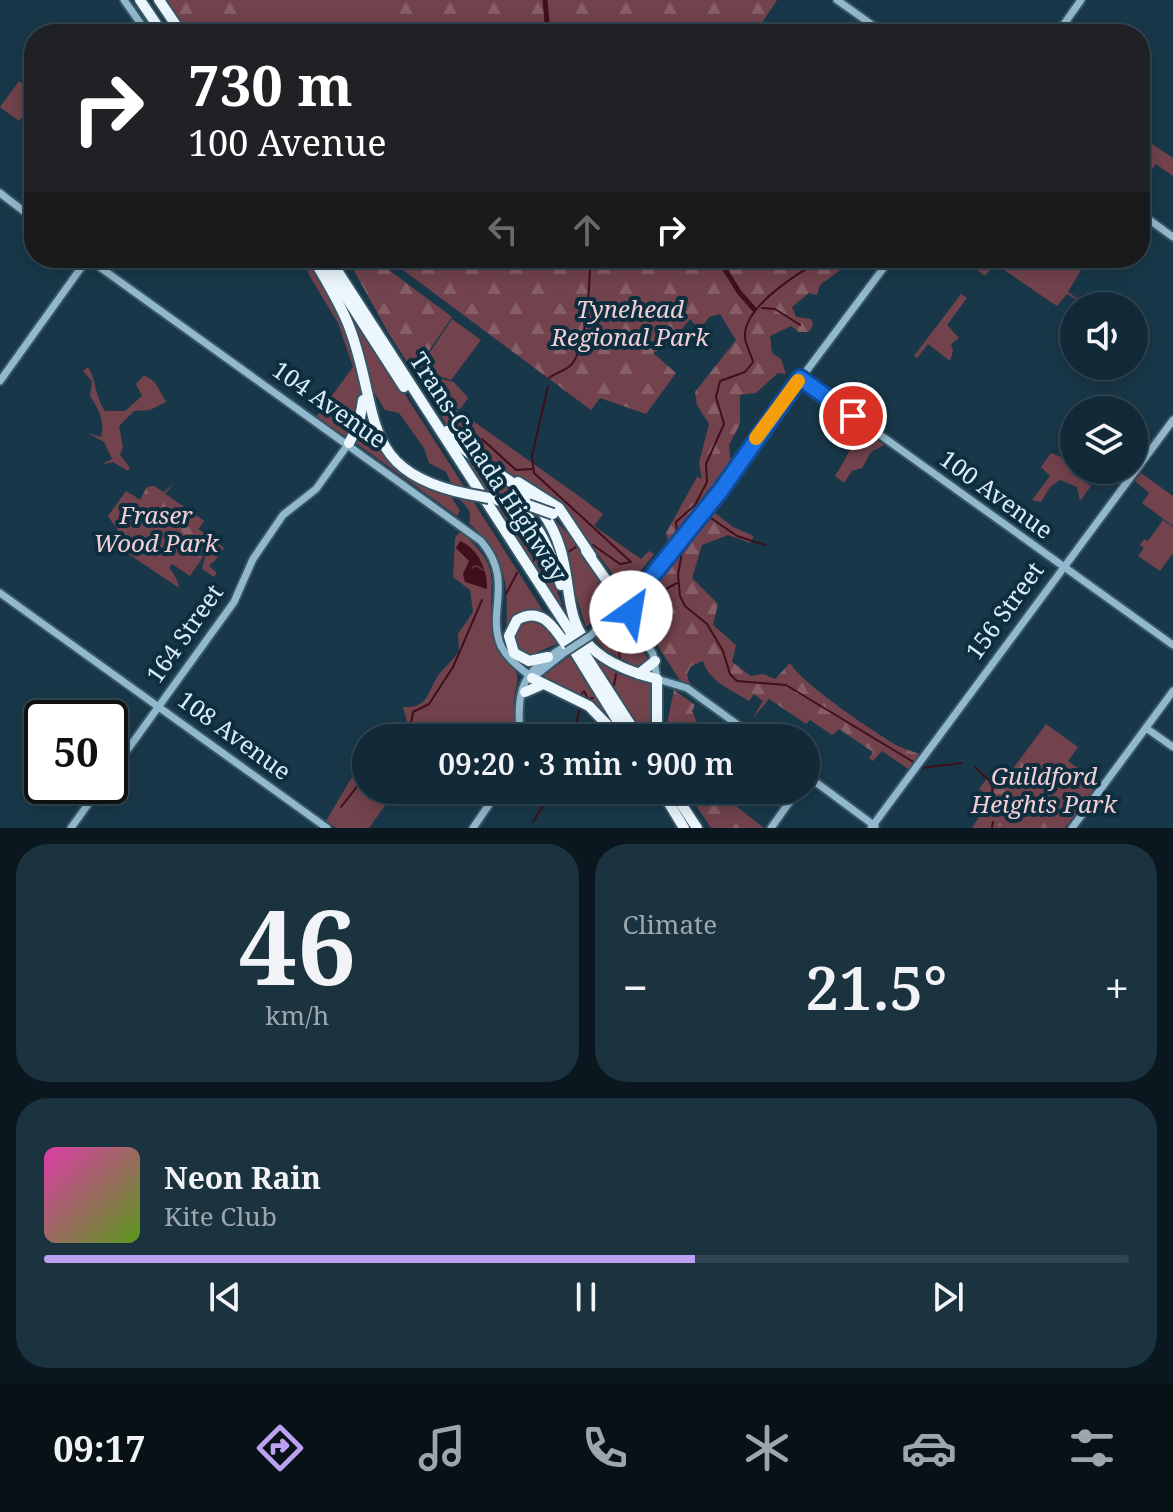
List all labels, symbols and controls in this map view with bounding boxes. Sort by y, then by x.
text: 730 m [188,46,353,122]
icon: right [56,56,160,160]
text: 100 Avenue [188,118,386,167]
icon: left [481,208,525,252]
icon: ahead [565,208,609,252]
icon: right [649,208,693,252]
park label: Tynehead Regional Park [550,292,710,353]
map controls [1060,292,1148,484]
button: sound [1060,292,1148,380]
street label: Trans-Canada Highway [403,345,576,587]
street label: 104 Avenue [266,352,393,455]
pin [819,382,887,450]
icon: arrive [831,394,875,438]
button: layers [1060,396,1148,484]
street label: 100 Avenue [934,442,1060,546]
park label: Fraser Wood Park [94,498,220,559]
street label: 156 Street [957,555,1050,666]
position arrow [589,570,673,654]
street label: 164 Street [138,577,230,689]
street label: 108 Avenue [172,683,298,787]
speed limit sign: 50 [24,700,128,804]
text: 09:20 · 3 min · 900 m [438,743,734,784]
park label: Guildford Heights Park [970,759,1118,820]
text: 46 [238,874,356,1015]
text: Climate [623,906,717,942]
text: 21.5° [805,946,947,1028]
text: − [623,957,648,1017]
text: + [1104,957,1129,1017]
text: km/h [265,997,329,1033]
text: Neon Rain [164,1157,321,1198]
text: Kite Club [164,1198,277,1234]
icon: previous [203,1275,247,1319]
icon: pause [564,1275,608,1319]
icon: next [926,1275,970,1319]
icon: directions [252,1420,308,1476]
icon: music [414,1420,470,1476]
icon: phone [577,1420,633,1476]
icon: climate [739,1420,795,1476]
icon: car [901,1420,957,1476]
icon: filters [1064,1420,1120,1476]
text: 09:17 [53,1424,146,1473]

